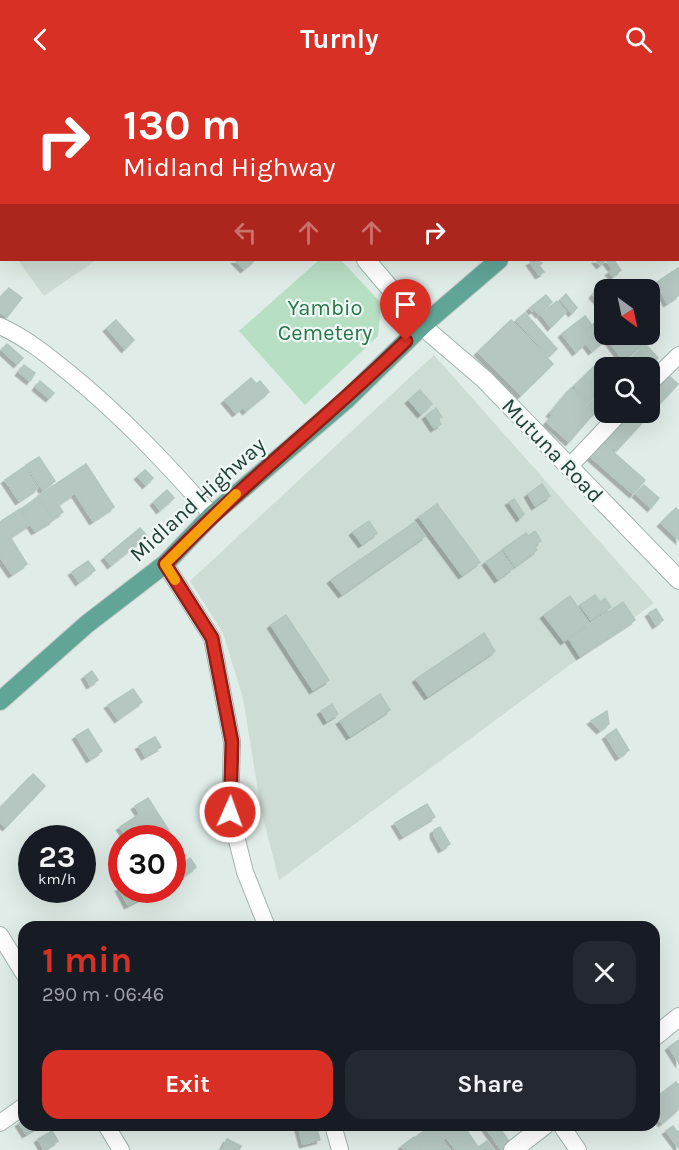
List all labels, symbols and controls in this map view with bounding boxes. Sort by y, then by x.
icon: back [24,23,57,56]
text: Turnly [300,23,379,55]
icon: search [622,23,655,56]
text: 130 m [123,100,241,150]
icon: right [24,102,102,180]
text: Midland Highway [123,151,336,183]
icon: left [229,216,262,249]
icon: ahead [292,216,325,249]
icon: ahead [355,216,388,249]
icon: right [418,216,451,249]
pin [380,279,431,341]
north arrow [594,279,660,345]
map controls [594,279,660,423]
icon: arrive [389,288,422,321]
park label: Yambio Cemetery [278,295,372,346]
button: search [594,357,660,423]
street label: Mutuna Road [496,393,608,508]
street label: Midland Highway [125,432,271,567]
position arrow [198,780,262,844]
speed limit sign: 30 [108,825,186,903]
text: 23 [39,839,75,875]
text: km/h [38,870,76,888]
text: 1 min [42,939,132,981]
button: close [573,941,636,1004]
text: 290 m · 06:46 [42,983,164,1006]
button: Exit [42,1050,333,1119]
button: Share [345,1050,636,1119]

